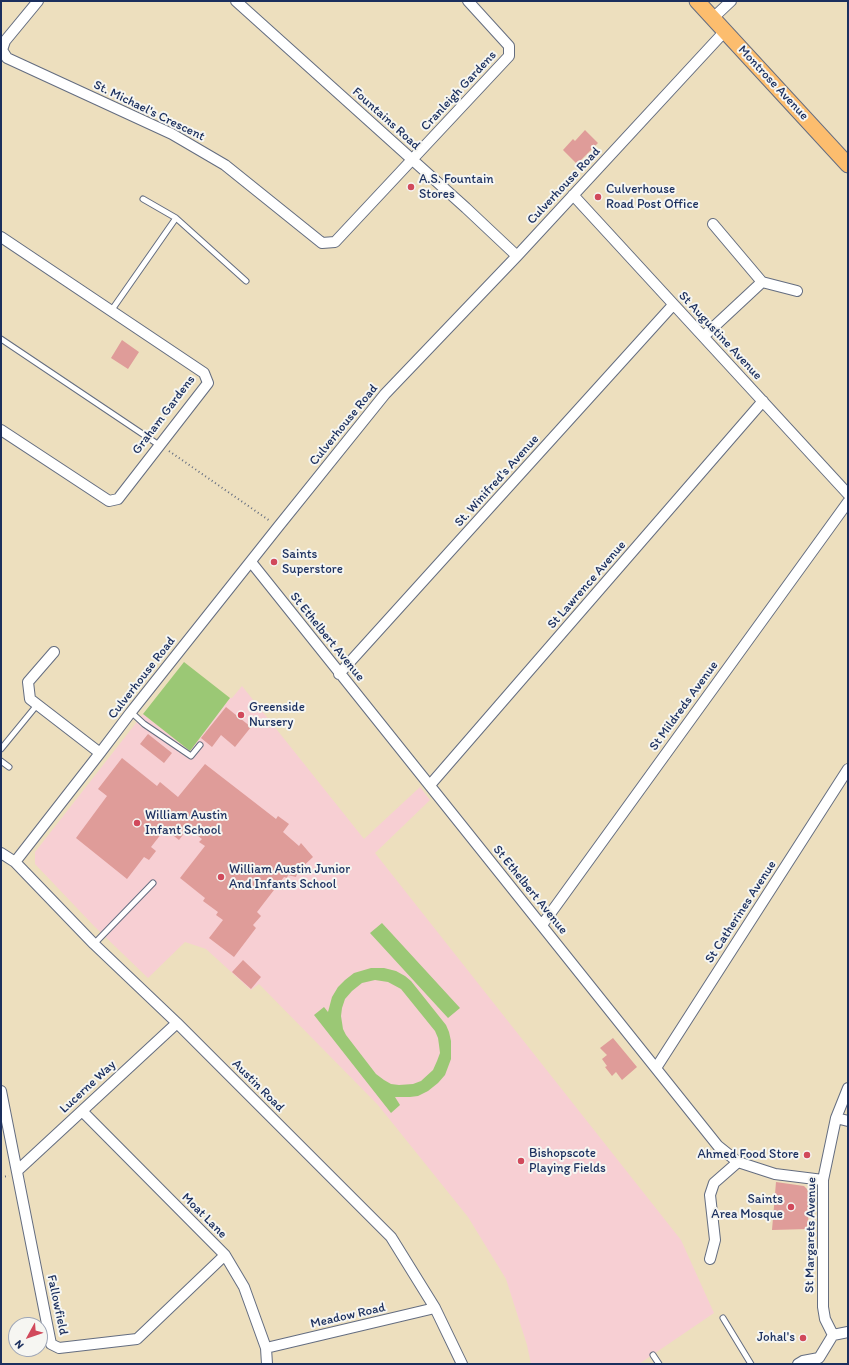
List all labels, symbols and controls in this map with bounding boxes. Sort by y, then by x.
street label: Montrose Avenue [734,42,812,124]
street label: Cranleigh Gardens [418,48,500,134]
street label: St. Michael's Crescent [91,77,207,145]
street label: Fountains Road [349,84,423,154]
street label: Culverhouse Road [524,144,604,228]
place label: A.S. Fountain Stores [419,172,494,203]
marker: A.S. Fountain Stores [406,182,416,192]
place label: Culverhouse Road Post Office [606,182,699,213]
marker: Culverhouse Road Post Office [593,192,603,202]
street label: St Augustine Avenue [675,288,765,384]
street label: Graham Gardens [129,372,199,458]
street label: Culverhouse Road [306,381,382,469]
street label: St. Winifred's Avenue [451,432,543,530]
street label: St Lawrence Avenue [544,538,630,632]
place label: Saints Superstore [282,547,343,578]
marker: Saints Superstore [269,557,279,567]
street label: St Ethelbert Avenue [286,589,368,685]
street label: Culverhouse Road [105,634,179,722]
street label: St Mildreds Avenue [646,658,722,754]
place label: Greenside Nursery [249,700,305,731]
marker: Greenside Nursery [236,710,246,720]
place label: William Austin Infant School [145,808,227,839]
marker: William Austin Infant School [132,818,142,828]
street label: St Ethelbert Avenue [489,842,571,938]
street label: St Catherines Avenue [702,858,780,966]
place label: William Austin Junior And Infants School [229,862,350,893]
marker: William Austin Junior And Infants School [216,872,226,882]
street label: Lucerne Way [57,1057,119,1117]
street label: Austin Road [229,1057,287,1115]
place label: Bishopscote Playing Fields [529,1146,606,1177]
place label: Ahmed Food Store [697,1147,799,1163]
marker: Ahmed Food Store [802,1150,812,1160]
marker: Bishopscote Playing Fields [516,1156,526,1166]
street label: St Margarets Avenue [802,1177,820,1293]
street label: Moat Lane [178,1190,230,1242]
place label: Saints Area Mosque [711,1192,783,1223]
marker: Saints Area Mosque [786,1202,796,1212]
street label: Fallowfield [43,1274,71,1336]
street label: Meadow Road [309,1300,387,1332]
north arrow [8,1317,48,1357]
place label: Johal's [757,1330,795,1346]
marker: Johal's [798,1333,808,1343]
text: N [12,1337,27,1351]

